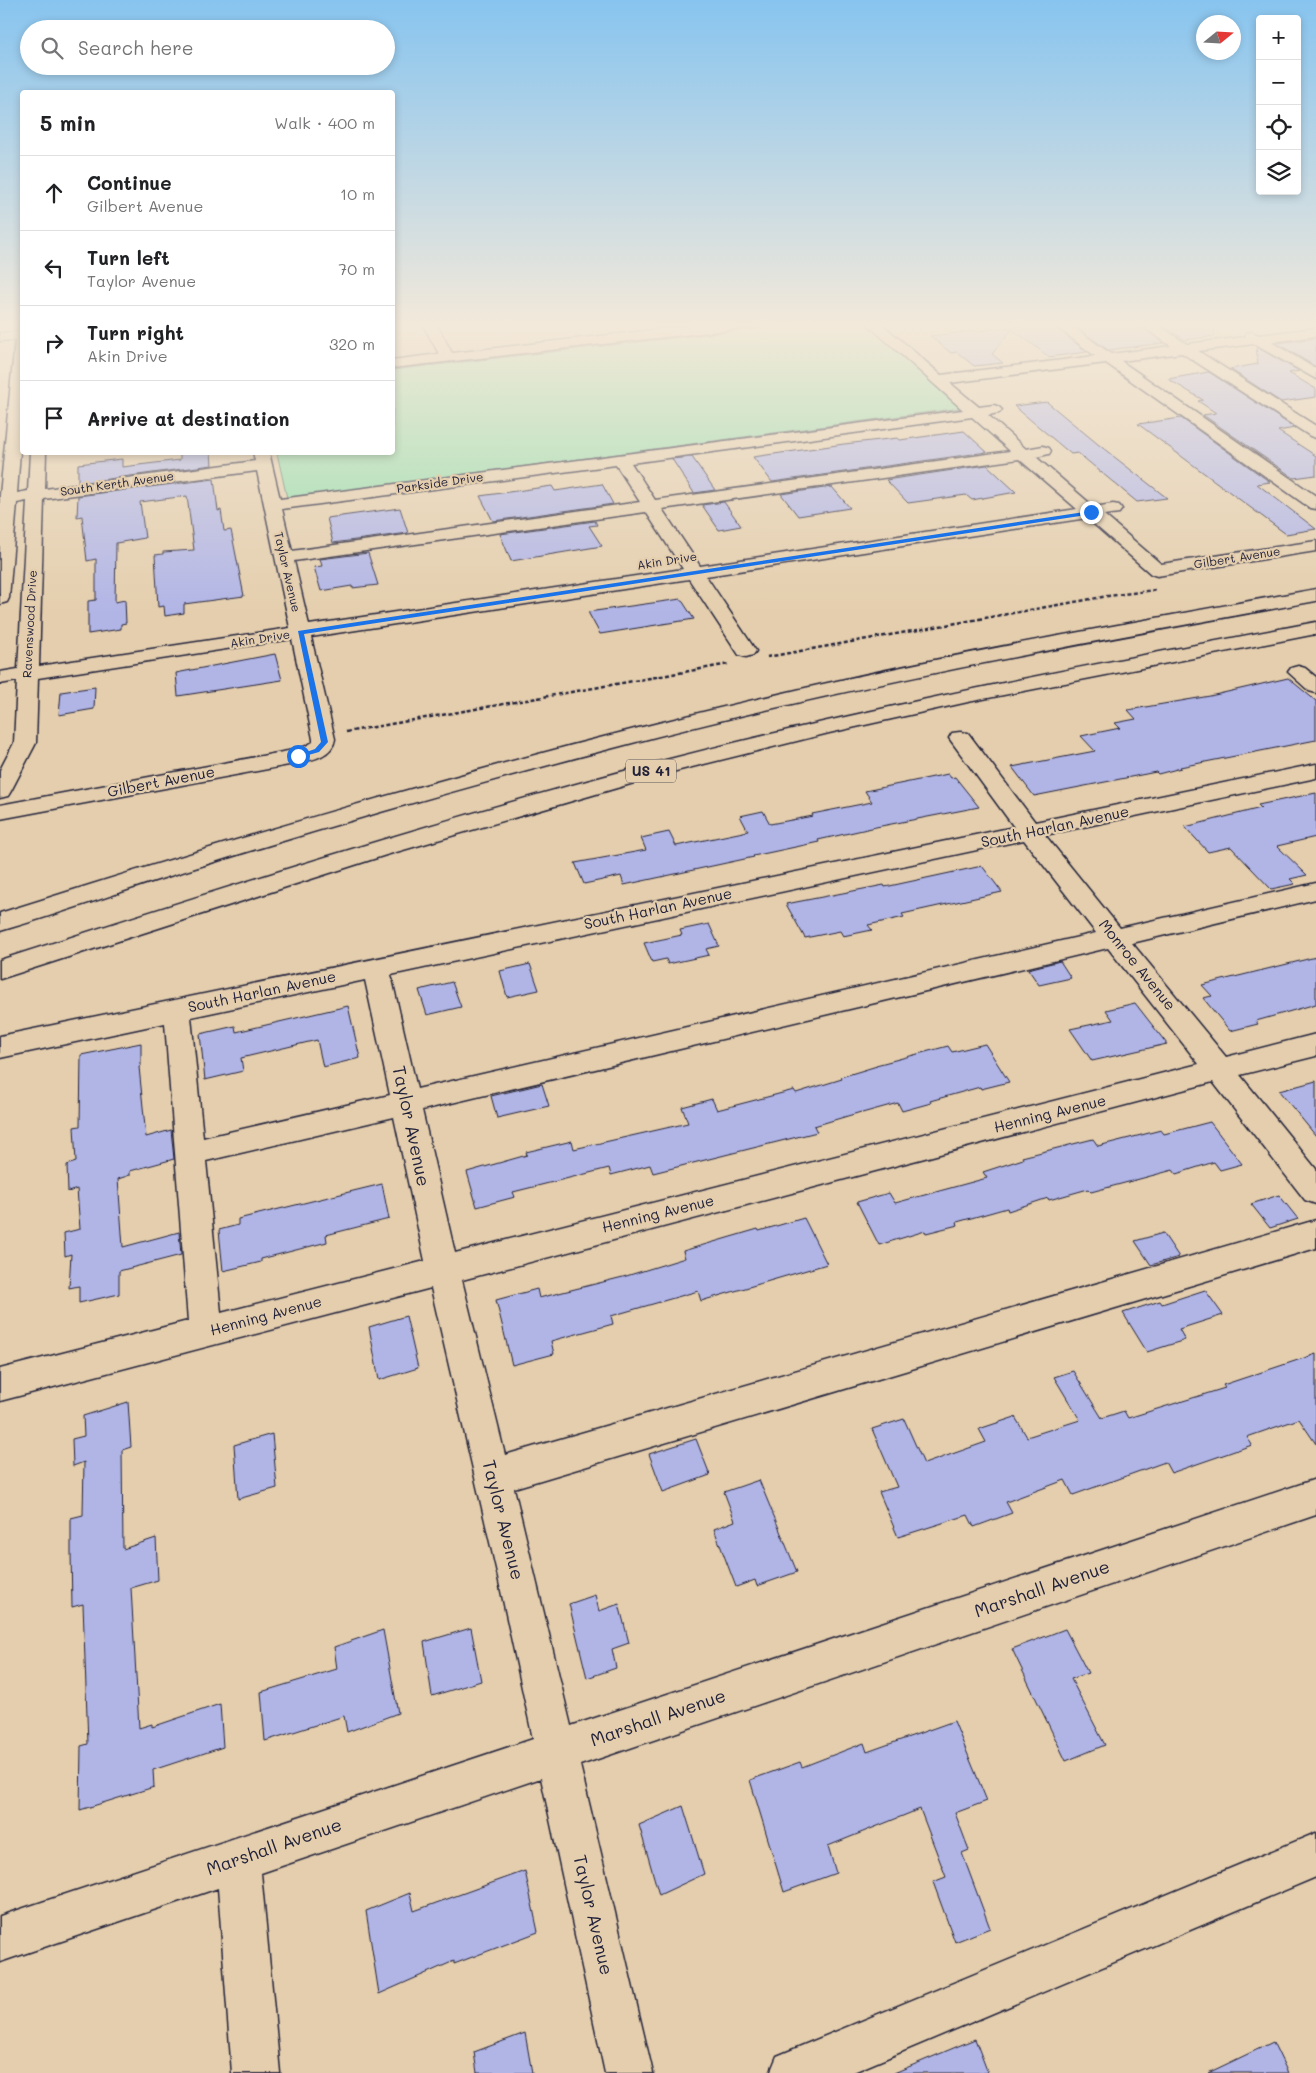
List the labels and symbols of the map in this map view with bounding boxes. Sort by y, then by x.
north arrow [1196,15,1241,60]
street label: South Kerth Avenue [59,467,175,499]
street label: Parkside Drive [396,468,484,496]
route end [1080,501,1103,524]
street label: Taylor Avenue [271,530,305,613]
street label: Gilbert Avenue [1192,542,1281,572]
street label: Akin Drive [636,547,698,573]
street label: Ravenswood Drive [18,570,40,678]
street label: Akin Drive [229,625,291,651]
route start [287,745,310,768]
road number: US 41 [626,759,676,782]
street label: Gilbert Avenue [105,761,216,801]
street label: South Harlan Avenue [979,801,1131,852]
street label: South Harlan Avenue [582,883,734,934]
street label: Monroe Avenue [1095,915,1181,1014]
street label: South Harlan Avenue [186,966,338,1017]
street label: Taylor Avenue [387,1063,436,1188]
street label: Henning Avenue [992,1089,1108,1137]
street label: Henning Avenue [600,1189,716,1237]
street label: Henning Avenue [208,1291,324,1340]
street label: Taylor Avenue [477,1457,530,1582]
street label: Marshall Avenue [971,1554,1113,1622]
street label: Marshall Avenue [587,1683,729,1751]
street label: Marshall Avenue [203,1812,345,1880]
street label: Taylor Avenue [568,1852,619,1977]

